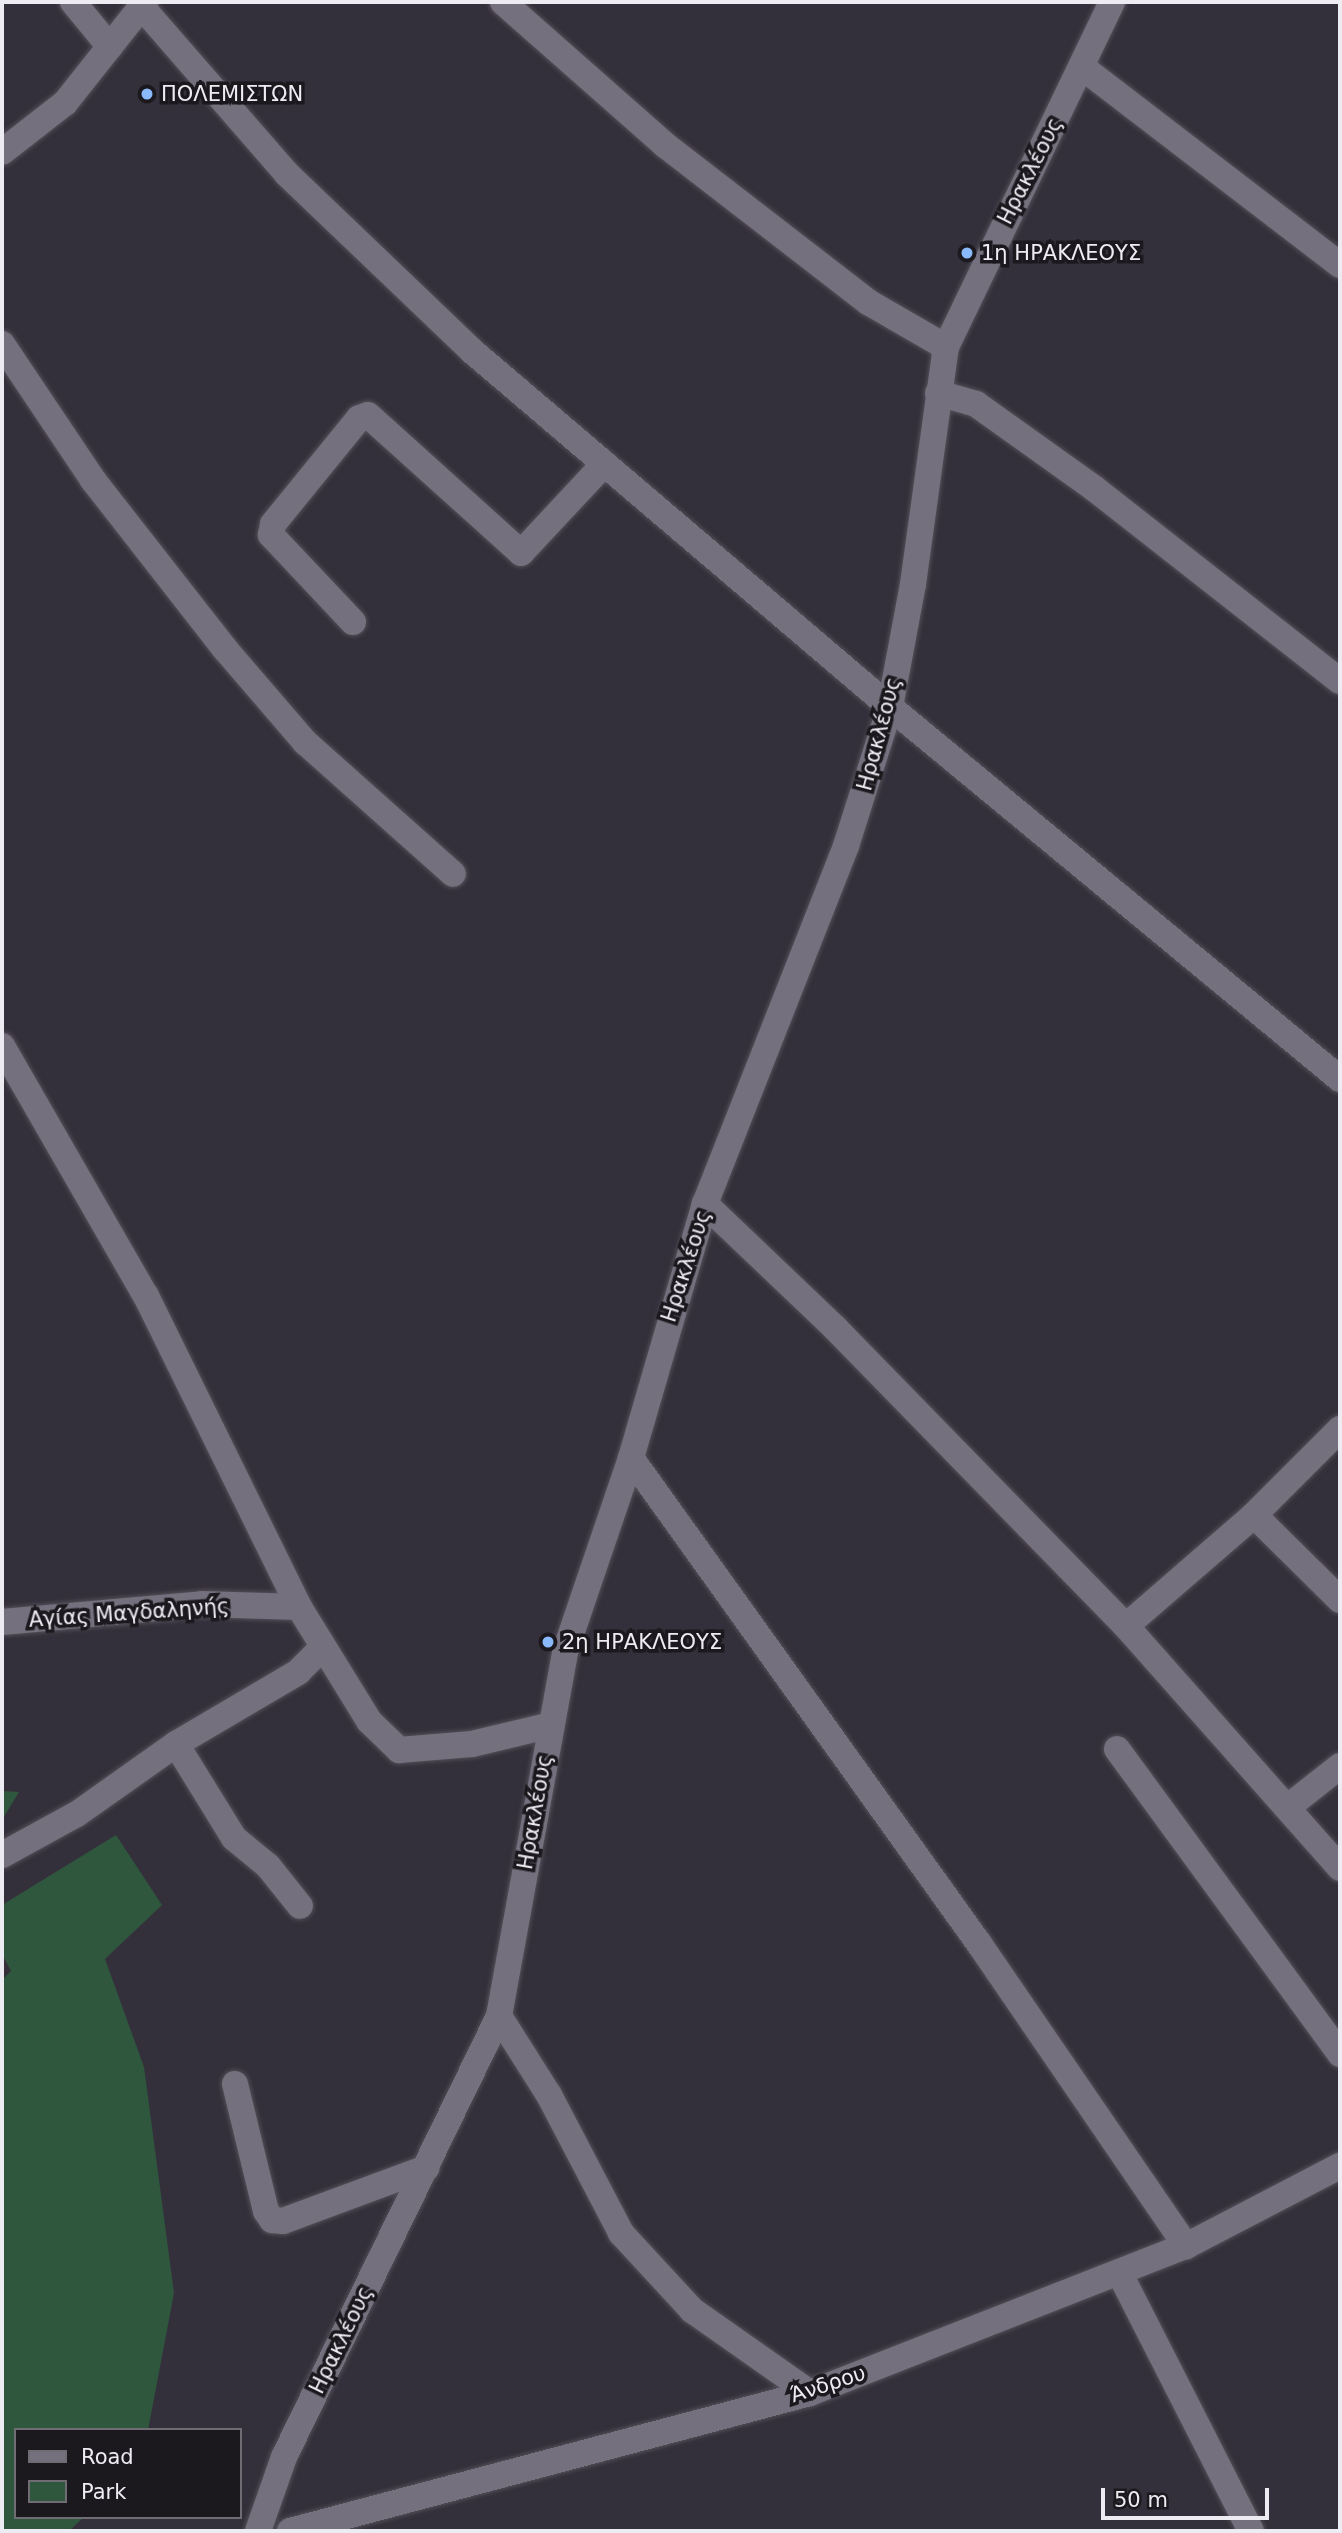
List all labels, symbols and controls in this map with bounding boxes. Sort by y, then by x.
place label: ΠΟΛΕΜΙΣΤΩΝ [161,81,303,107]
marker: ΠΟΛΕΜΙΣΤΩΝ [139,86,155,102]
street label: Ηρακλέους [992,113,1068,229]
place label: 1η ΗΡΑΚΛΕΟΥΣ [981,240,1141,266]
marker: 1η ΗΡΑΚΛΕΟΥΣ [959,245,975,261]
street label: Ηρακλέους [852,675,906,793]
street label: Ηρακλέους [656,1207,716,1325]
street label: Αγίας Μαγδαληνής [28,1593,230,1633]
place label: 2η ΗΡΑΚΛΕΟΥΣ [562,1629,722,1655]
marker: 2η ΗΡΑΚΛΕΟΥΣ [540,1634,556,1650]
street label: Ηρακλέους [512,1752,558,1872]
street label: Ηρακλέους [304,2282,378,2398]
street label: Άνδρου [787,2360,869,2408]
legend [14,2428,242,2519]
text: Road [81,2445,134,2469]
scale bar [1104,2474,1272,2518]
text: Park [81,2480,126,2504]
text: 50 m [1114,2488,1168,2512]

